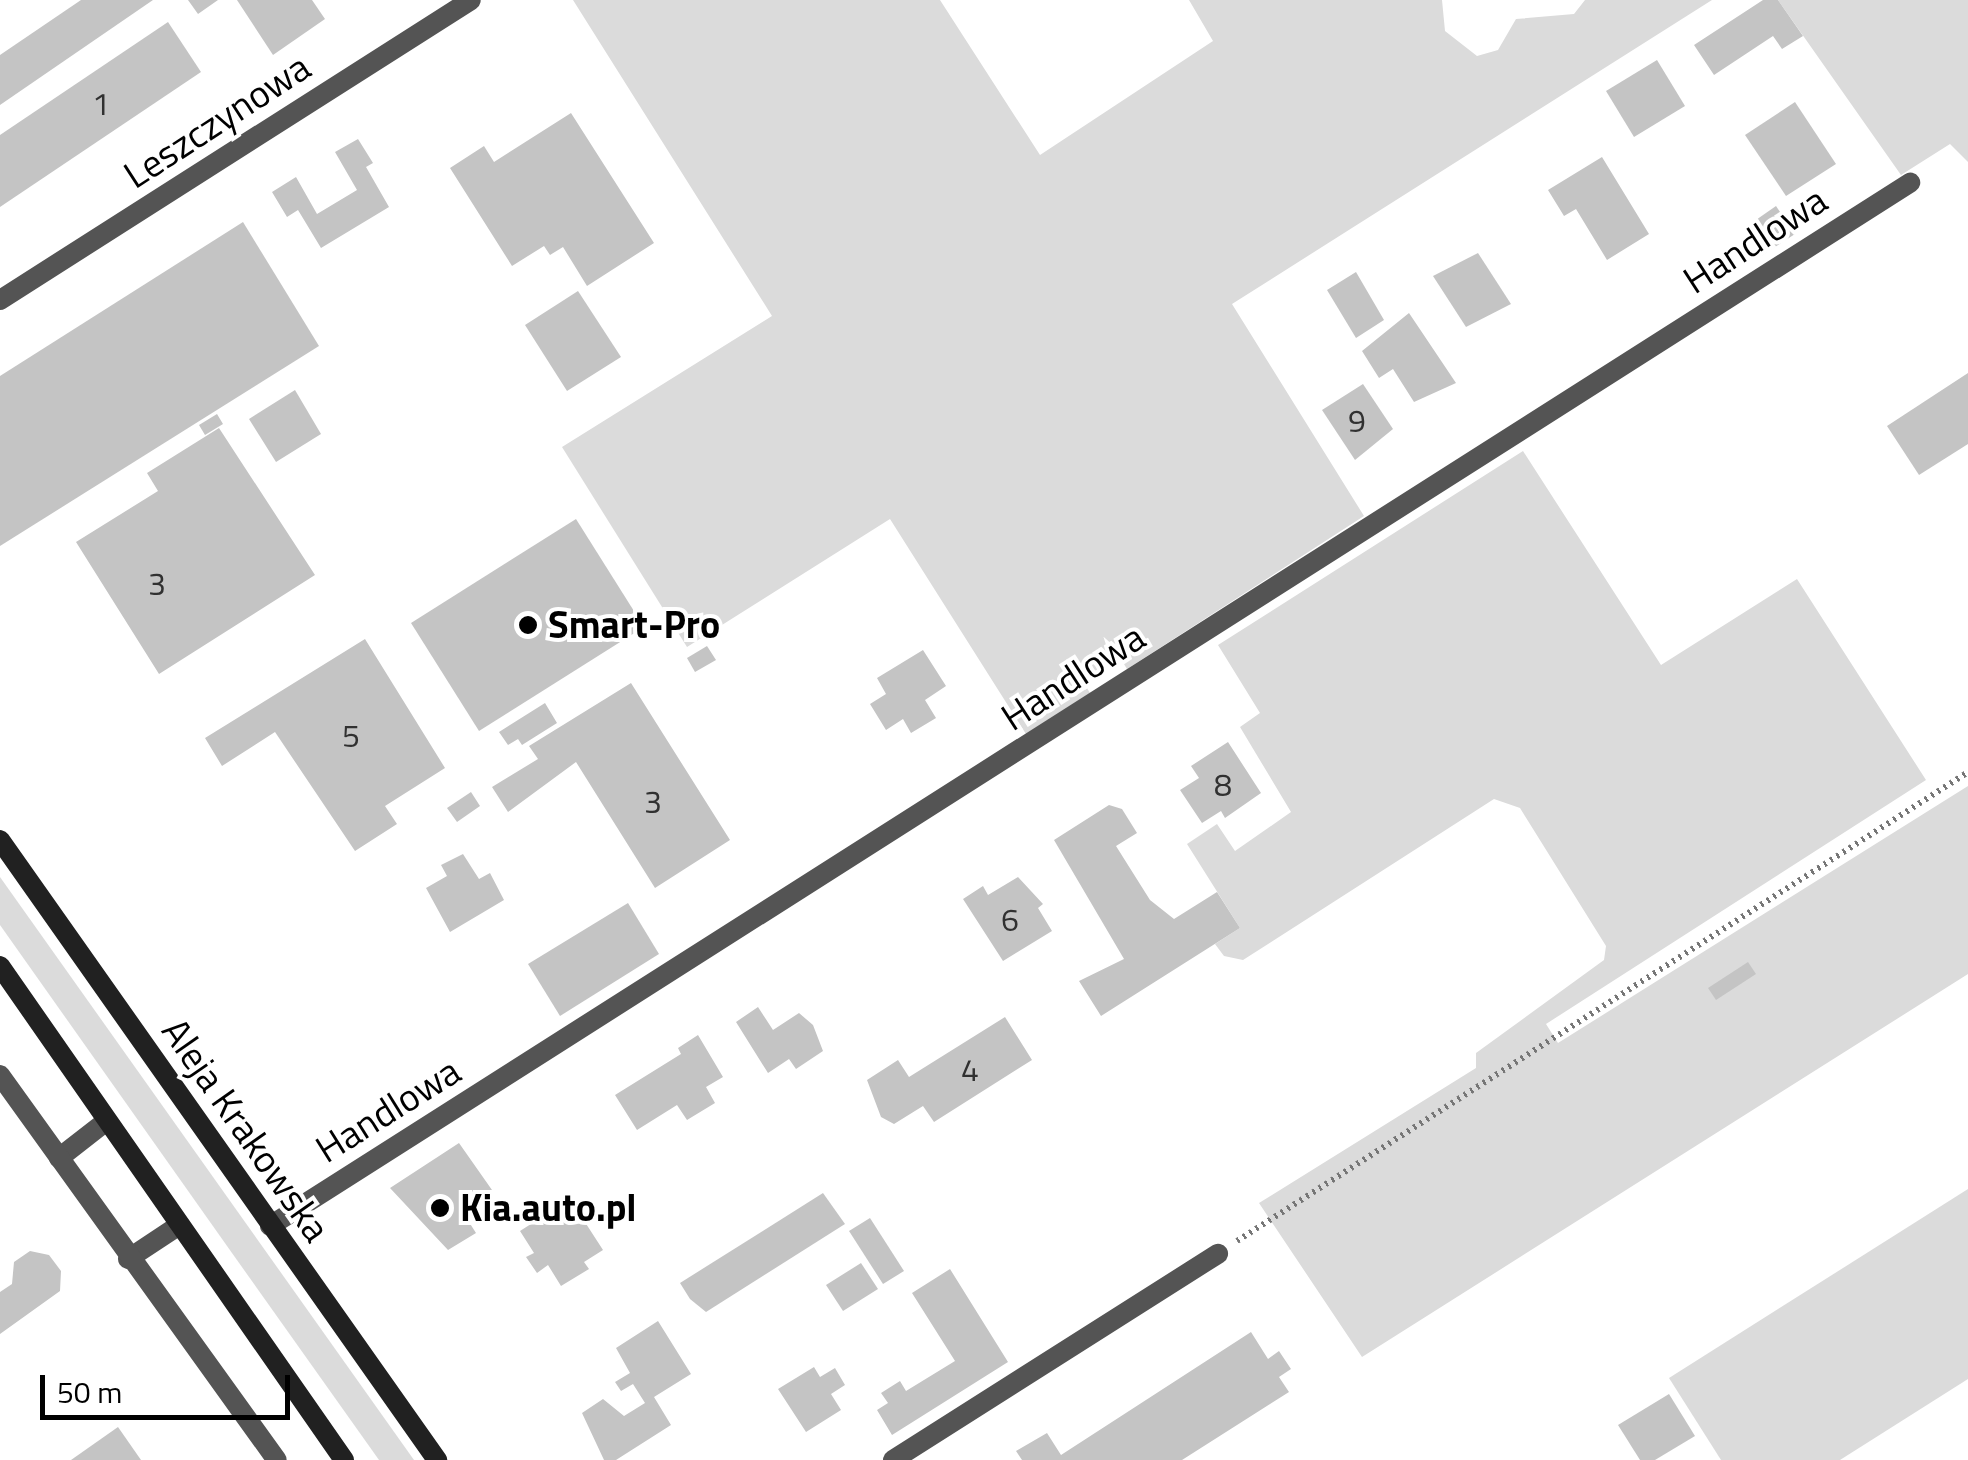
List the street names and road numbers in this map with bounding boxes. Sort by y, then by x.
street label: Leszczynowa [116,44,318,198]
street label: Handlowa [1675,177,1835,303]
street label: Handlowa [993,614,1153,740]
street label: Aleja Krakowska [152,1010,340,1250]
street label: Handlowa [307,1048,469,1172]

